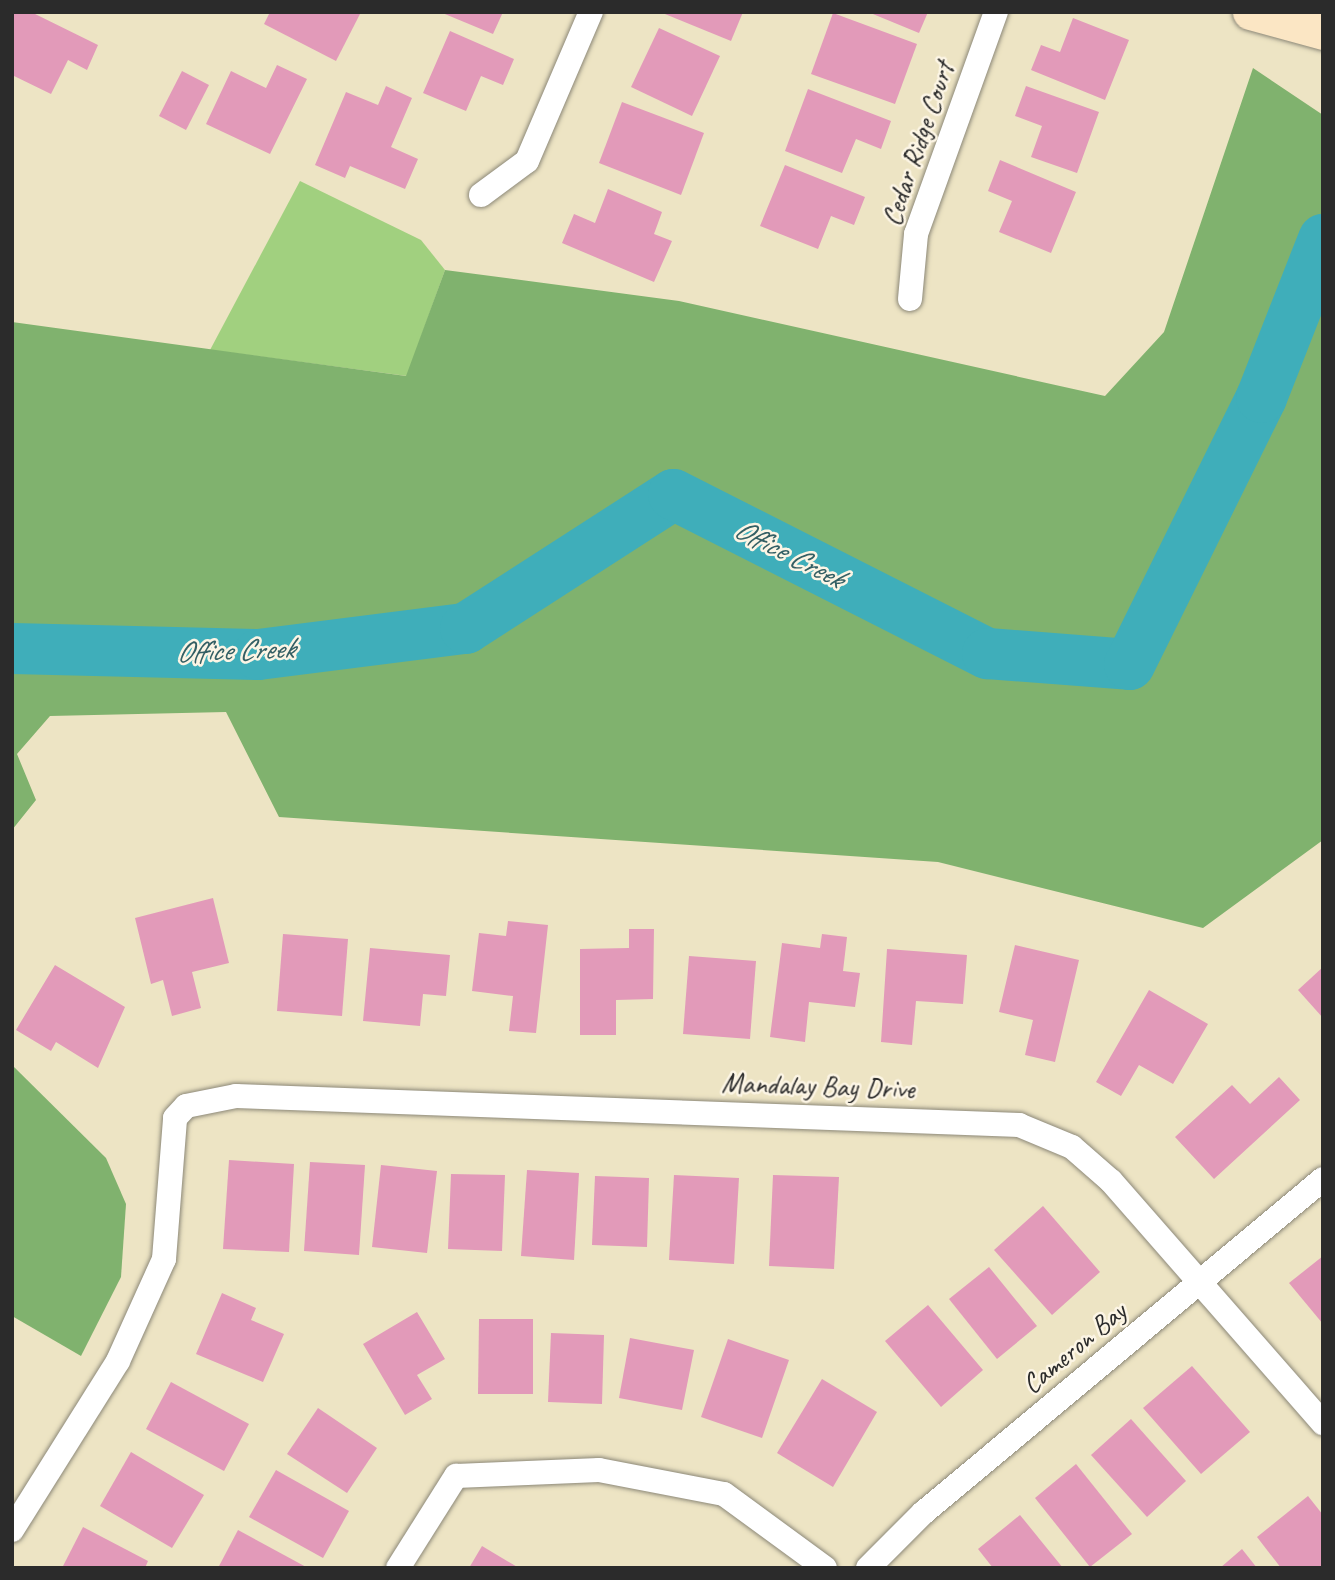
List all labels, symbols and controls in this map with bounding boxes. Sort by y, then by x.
street label: Cedar Ridge Court [874,58,962,230]
water label: Office Creek [728,510,850,596]
water label: Office Creek [176,630,294,670]
street label: Mandalay Bay Drive [721,1066,915,1106]
street label: Cameron Bay [1015,1295,1133,1401]

